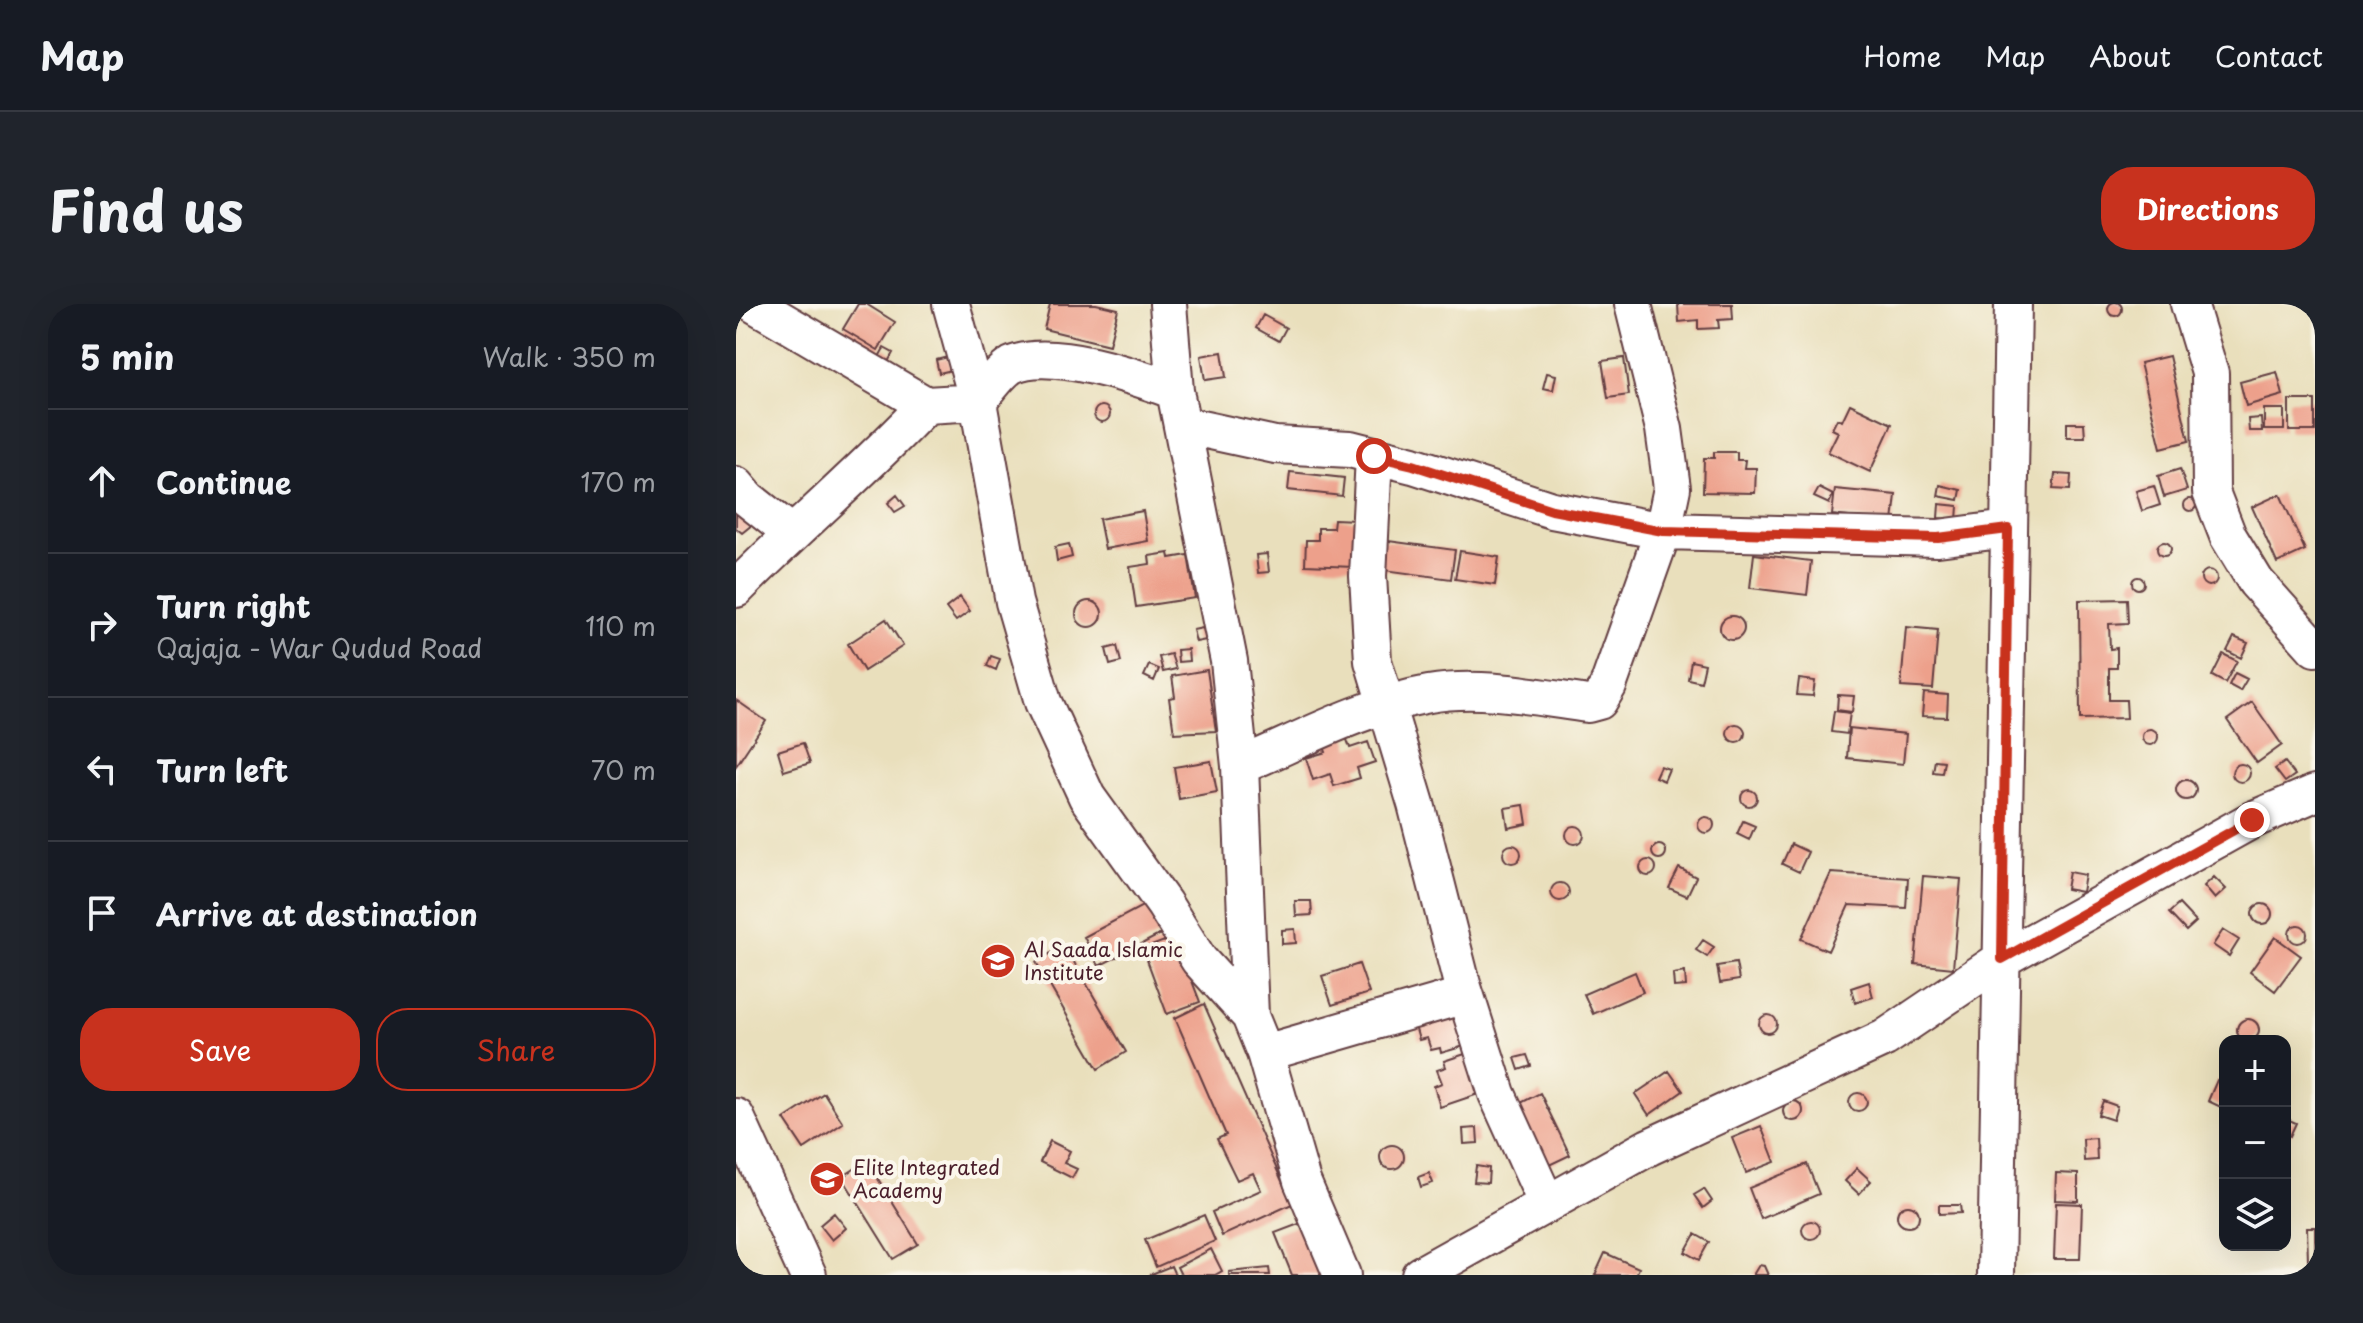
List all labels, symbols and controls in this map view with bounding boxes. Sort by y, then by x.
text: Map [40,27,124,84]
text: Home [1863,34,1941,77]
text: Map [1985,34,2045,77]
text: About [2089,34,2171,77]
text: Contact [2215,34,2323,77]
text: Find us [48,166,244,251]
button: Directions [2101,167,2315,250]
text: 5 min [80,330,174,382]
text: Walk · 350 m [483,337,656,376]
route start [1356,438,1392,474]
icon: ahead [80,459,124,503]
text: Continue [156,459,291,504]
text: 170 m [581,462,656,501]
text: Turn right [156,583,311,628]
icon: right [80,603,124,647]
text: 110 m [585,606,656,645]
text: Qajaja - War Qudud Road [156,628,482,667]
icon: left [80,747,124,791]
text: Turn left [156,747,288,792]
text: 70 m [591,750,656,789]
route end [2234,802,2270,838]
icon: arrive [80,891,124,935]
text: Arrive at destination [156,891,478,936]
place label: Al Saada Islamic Institute [1024,934,1183,987]
school or university icon: Al Saada Islamic Institute [979,942,1017,980]
button: Save [80,1008,360,1091]
button: Share [376,1008,656,1091]
map controls [2219,1035,2291,1251]
button: + [2219,1035,2291,1107]
button: − [2219,1107,2291,1179]
place label: Elite Integrated Academy [853,1152,1000,1205]
school or university icon: Elite Integrated Academy [808,1160,846,1198]
button: layers [2219,1179,2291,1251]

